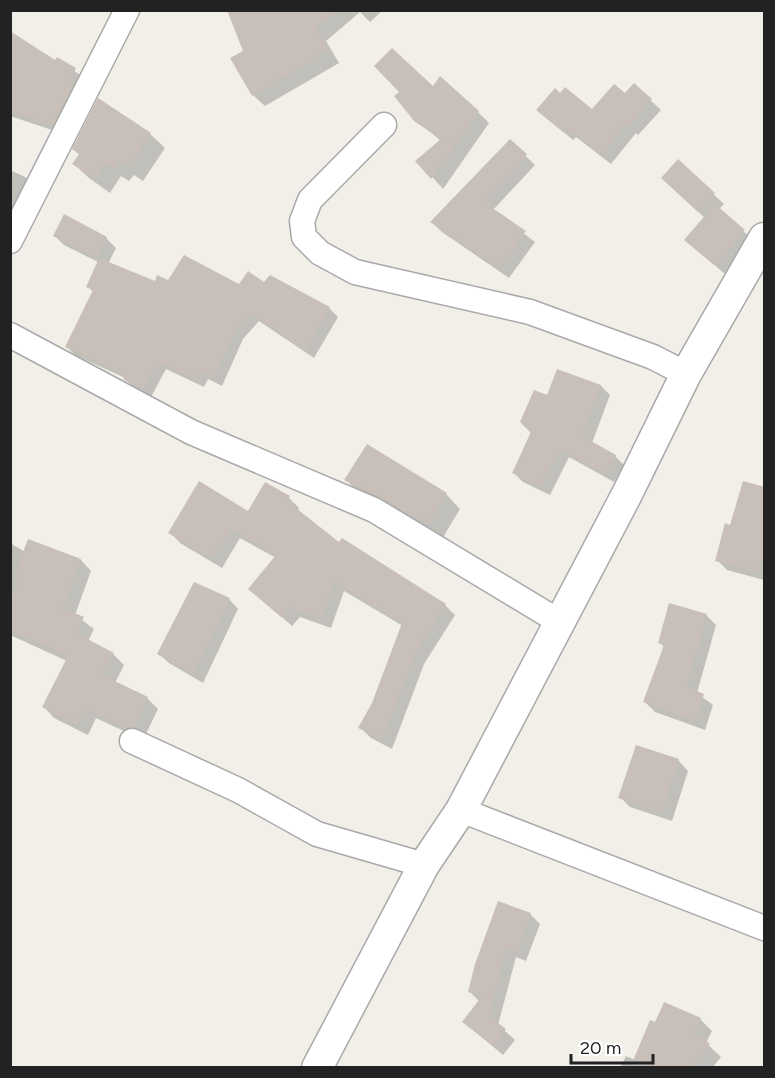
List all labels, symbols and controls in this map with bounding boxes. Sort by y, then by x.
scale bar [571,1027,654,1065]
text: 20 m [580,1037,621,1059]

